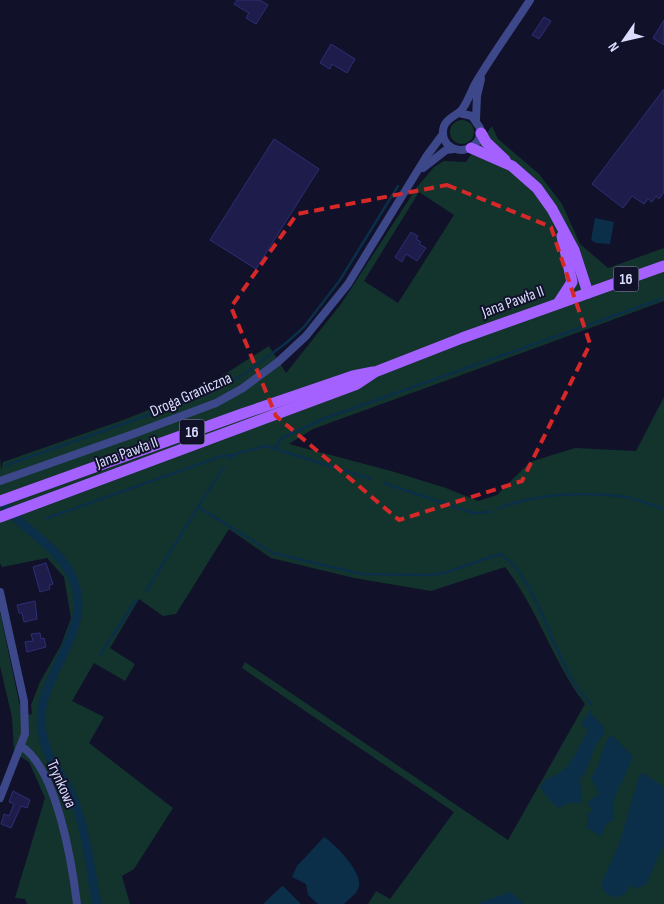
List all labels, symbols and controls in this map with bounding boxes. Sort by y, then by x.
north arrow [599,15,649,65]
text: N [604,39,623,55]
road number: 16 [614,266,638,292]
street label: Jana Pawła II [478,282,547,322]
street label: Droga Graniczna [147,369,235,421]
road number: 16 [180,420,204,444]
street label: Jana Pawła II [92,433,161,473]
street label: Trynkowa [42,757,80,811]

